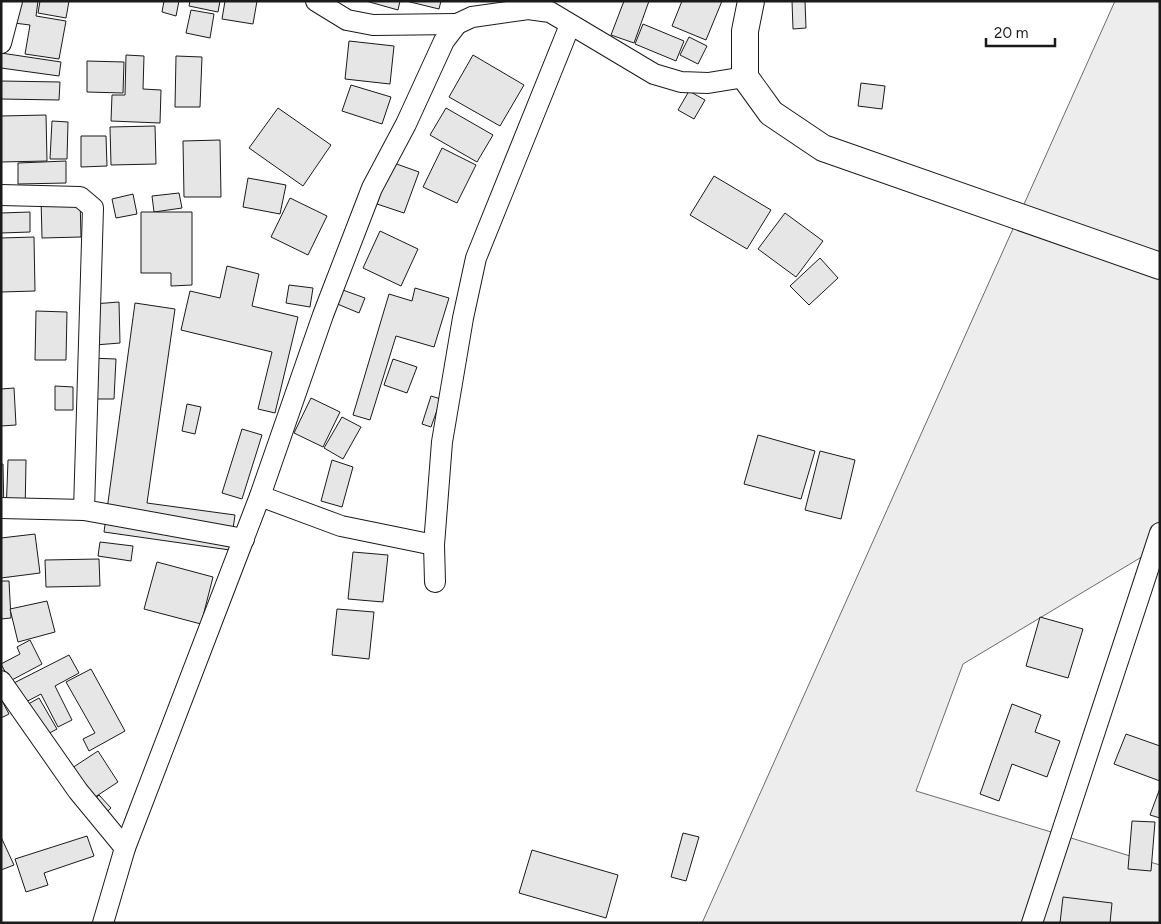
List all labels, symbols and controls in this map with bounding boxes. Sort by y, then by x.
scale bar [986,15,1055,47]
text: 20 m [994,24,1028,42]

